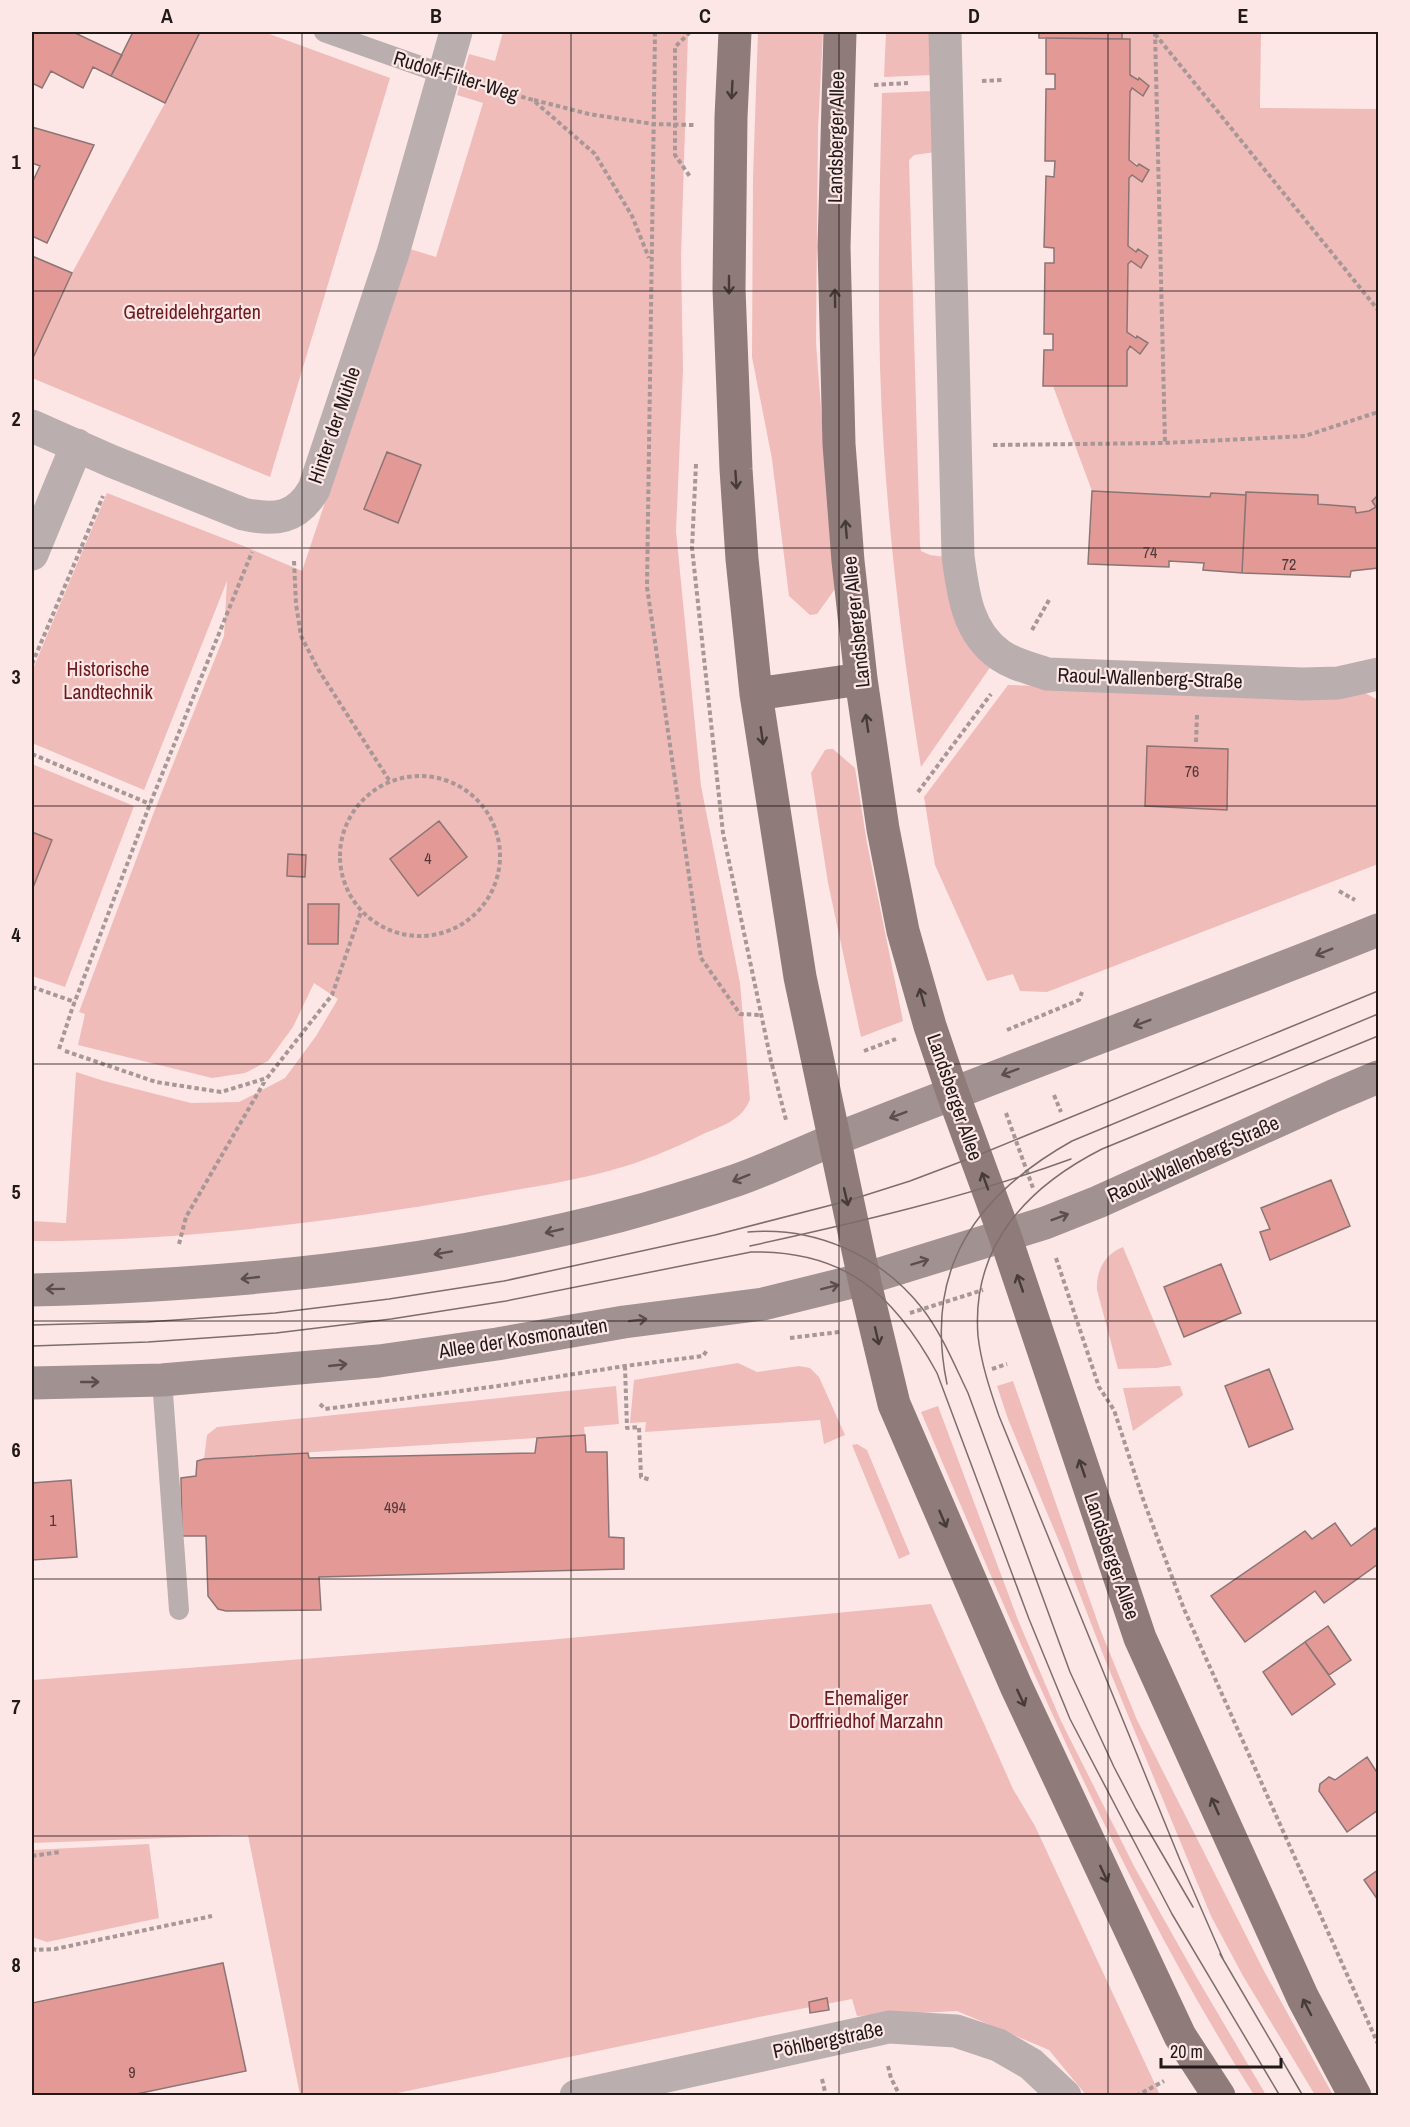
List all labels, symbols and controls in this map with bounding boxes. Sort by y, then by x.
text: A [161,2,173,29]
text: B [430,2,442,29]
text: C [699,2,711,29]
text: D [968,2,980,29]
text: E [1238,2,1249,29]
street label: Rudolf-Filter-Weg [390,44,522,107]
street label: Landsberger Allee [821,71,850,203]
one-way arrow [727,79,738,99]
text: 1 [11,148,21,175]
one-way arrow [723,274,735,294]
one-way arrow [829,289,841,309]
park label: Getreidelehrgarten [123,298,261,325]
street label: Hinter der Mühle [301,363,366,487]
text: 2 [11,405,21,432]
one-way arrow [731,469,742,489]
one-way arrow [840,519,851,539]
house number: 74 [1143,541,1157,563]
house number: 72 [1282,553,1296,575]
street label: Landsberger Allee [835,555,876,689]
park label: Historische Landtechnik [63,655,153,705]
street label: Raoul-Wallenberg-Straße [1057,661,1243,694]
text: 3 [11,663,21,690]
one-way arrow [862,713,873,733]
one-way arrow [757,726,768,746]
house number: 76 [1185,760,1199,782]
house number: 4 [424,847,432,869]
text: 4 [11,921,21,948]
one-way arrow [1316,947,1334,958]
one-way arrow [916,988,927,1007]
one-way arrow [1134,1018,1152,1029]
street label: Landsberger Allee [921,1030,990,1164]
one-way arrow [1001,1068,1019,1079]
street label: Raoul-Wallenberg-Straße [1103,1109,1283,1209]
one-way arrow [890,1110,908,1121]
one-way arrow [978,1172,989,1191]
one-way arrow [733,1173,751,1184]
text: 5 [11,1178,21,1205]
one-way arrow [841,1187,853,1206]
one-way arrow [1050,1211,1069,1222]
one-way arrow [544,1225,563,1237]
one-way arrow [434,1247,454,1258]
one-way arrow [910,1256,929,1267]
one-way arrow [241,1273,261,1284]
one-way arrow [1014,1275,1025,1293]
one-way arrow [820,1281,839,1293]
one-way arrow [46,1283,66,1295]
street label: Allee der Kosmonauten [436,1311,609,1364]
one-way arrow [627,1315,647,1326]
one-way arrow [872,1326,884,1345]
one-way arrow [328,1359,348,1370]
one-way arrow [79,1376,99,1388]
text: 6 [11,1436,21,1463]
one-way arrow [1076,1459,1087,1478]
street label: Landsberger Allee [1078,1489,1147,1623]
house number: 494 [384,1496,406,1518]
house number: 1 [49,1509,57,1531]
one-way arrow [938,1509,949,1527]
park label: Ehemaliger Dorffriedhof Marzahn [789,1684,943,1734]
one-way arrow [1015,1688,1027,1706]
text: 7 [11,1693,21,1720]
one-way arrow [1209,1797,1220,1815]
one-way arrow [1098,1865,1110,1883]
text: 8 [11,1951,21,1978]
one-way arrow [1301,1998,1313,2016]
street label: Pöhlbergstraße [770,2015,886,2064]
scale bar [1161,2031,1281,2069]
text: 20 m [1170,2039,1203,2064]
house number: 9 [128,2061,136,2083]

